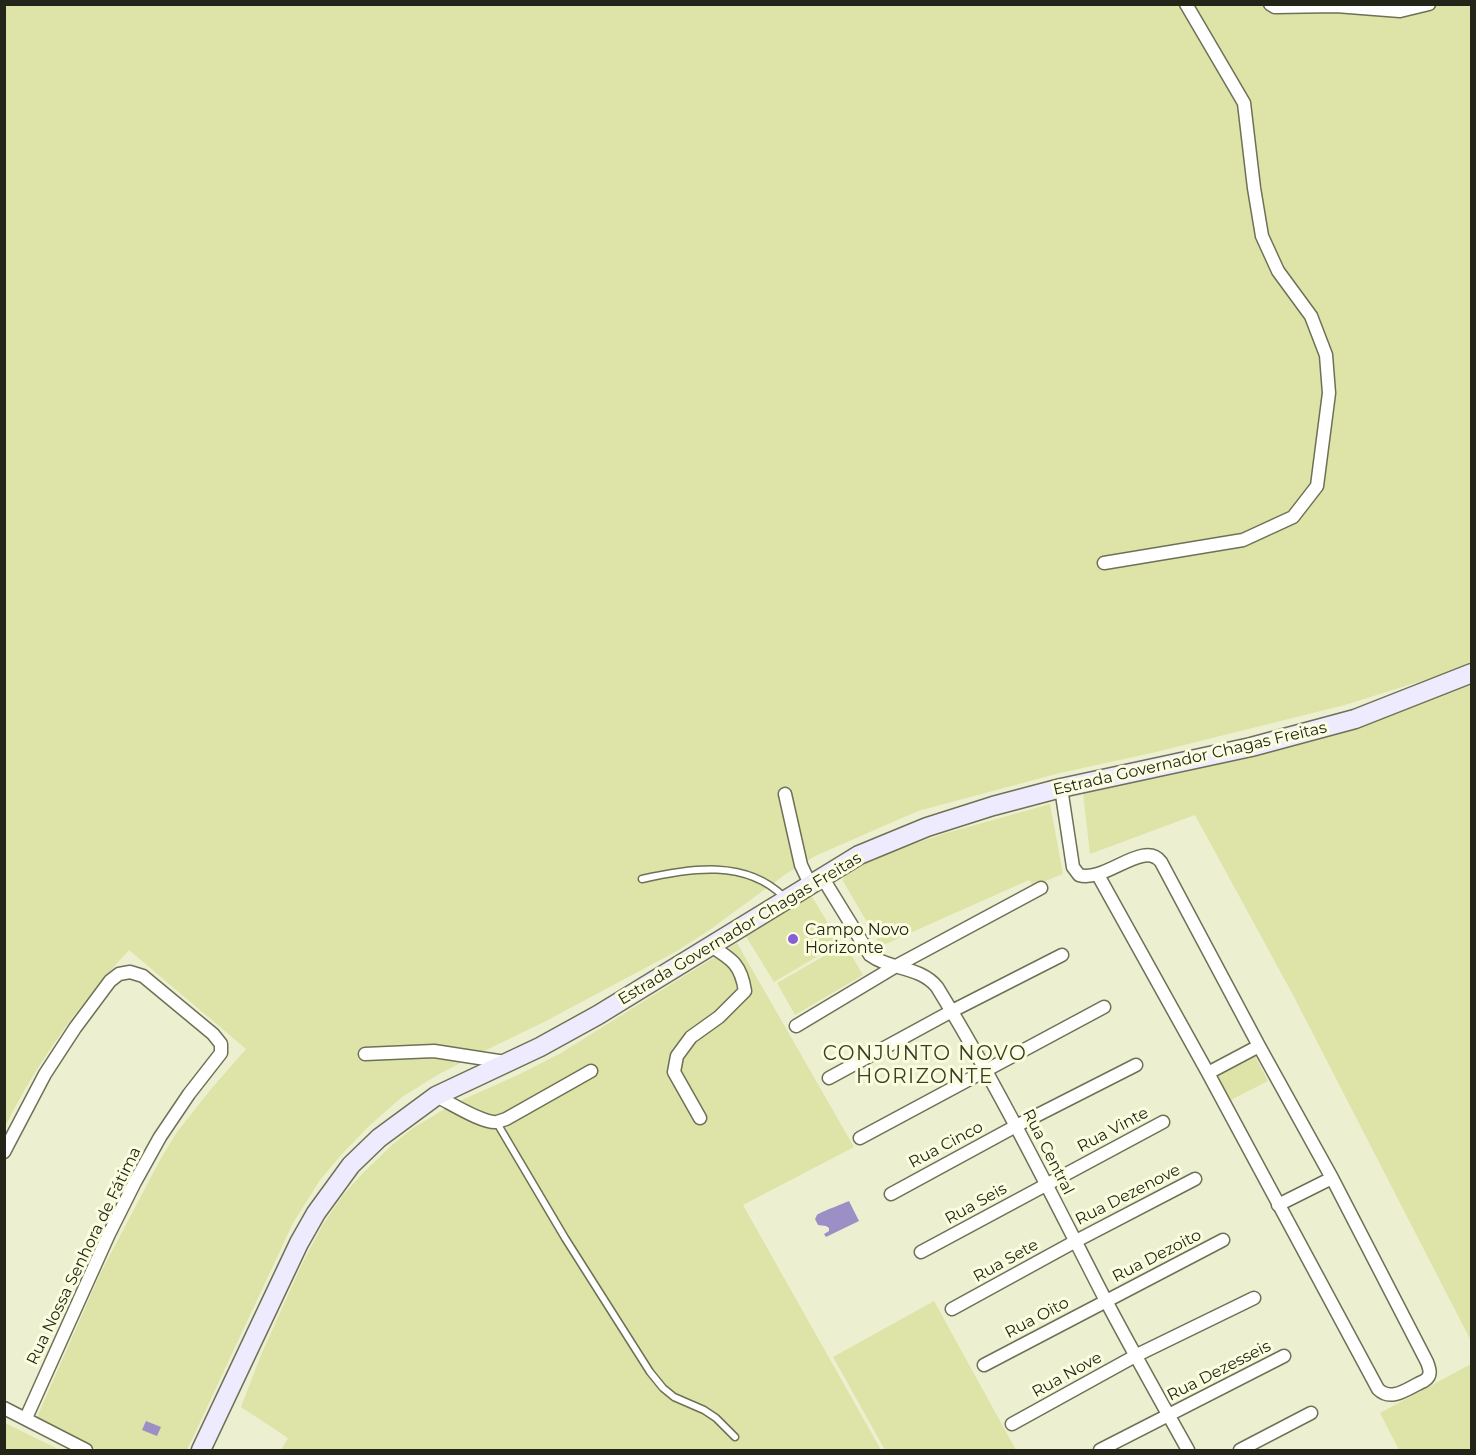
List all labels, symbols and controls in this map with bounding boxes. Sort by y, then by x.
street label: Estrada Governador Chagas Freitas [1051,718,1329,800]
street label: Estrada Governador Chagas Freitas [615,849,865,1009]
place label: Campo Novo Horizonte [805,920,909,958]
marker: Campo Novo Horizonte [786,932,800,946]
district label: CONJUNTO NOVO HORIZONTE [823,1042,1027,1089]
street label: Rua Vinte [1074,1103,1152,1157]
street label: Rua Central [1018,1106,1078,1198]
street label: Rua Cinco [906,1117,986,1173]
street label: Rua Nossa Senhora de Fátima [23,1144,145,1368]
street label: Rua Dezenove [1072,1160,1184,1230]
street label: Rua Seis [942,1179,1010,1229]
street label: Rua Dezoito [1109,1225,1205,1287]
street label: Rua Sete [970,1235,1042,1287]
street label: Rua Oito [1002,1293,1072,1343]
street label: Rua Dezesseis [1164,1337,1274,1405]
street label: Rua Nove [1029,1348,1105,1402]

